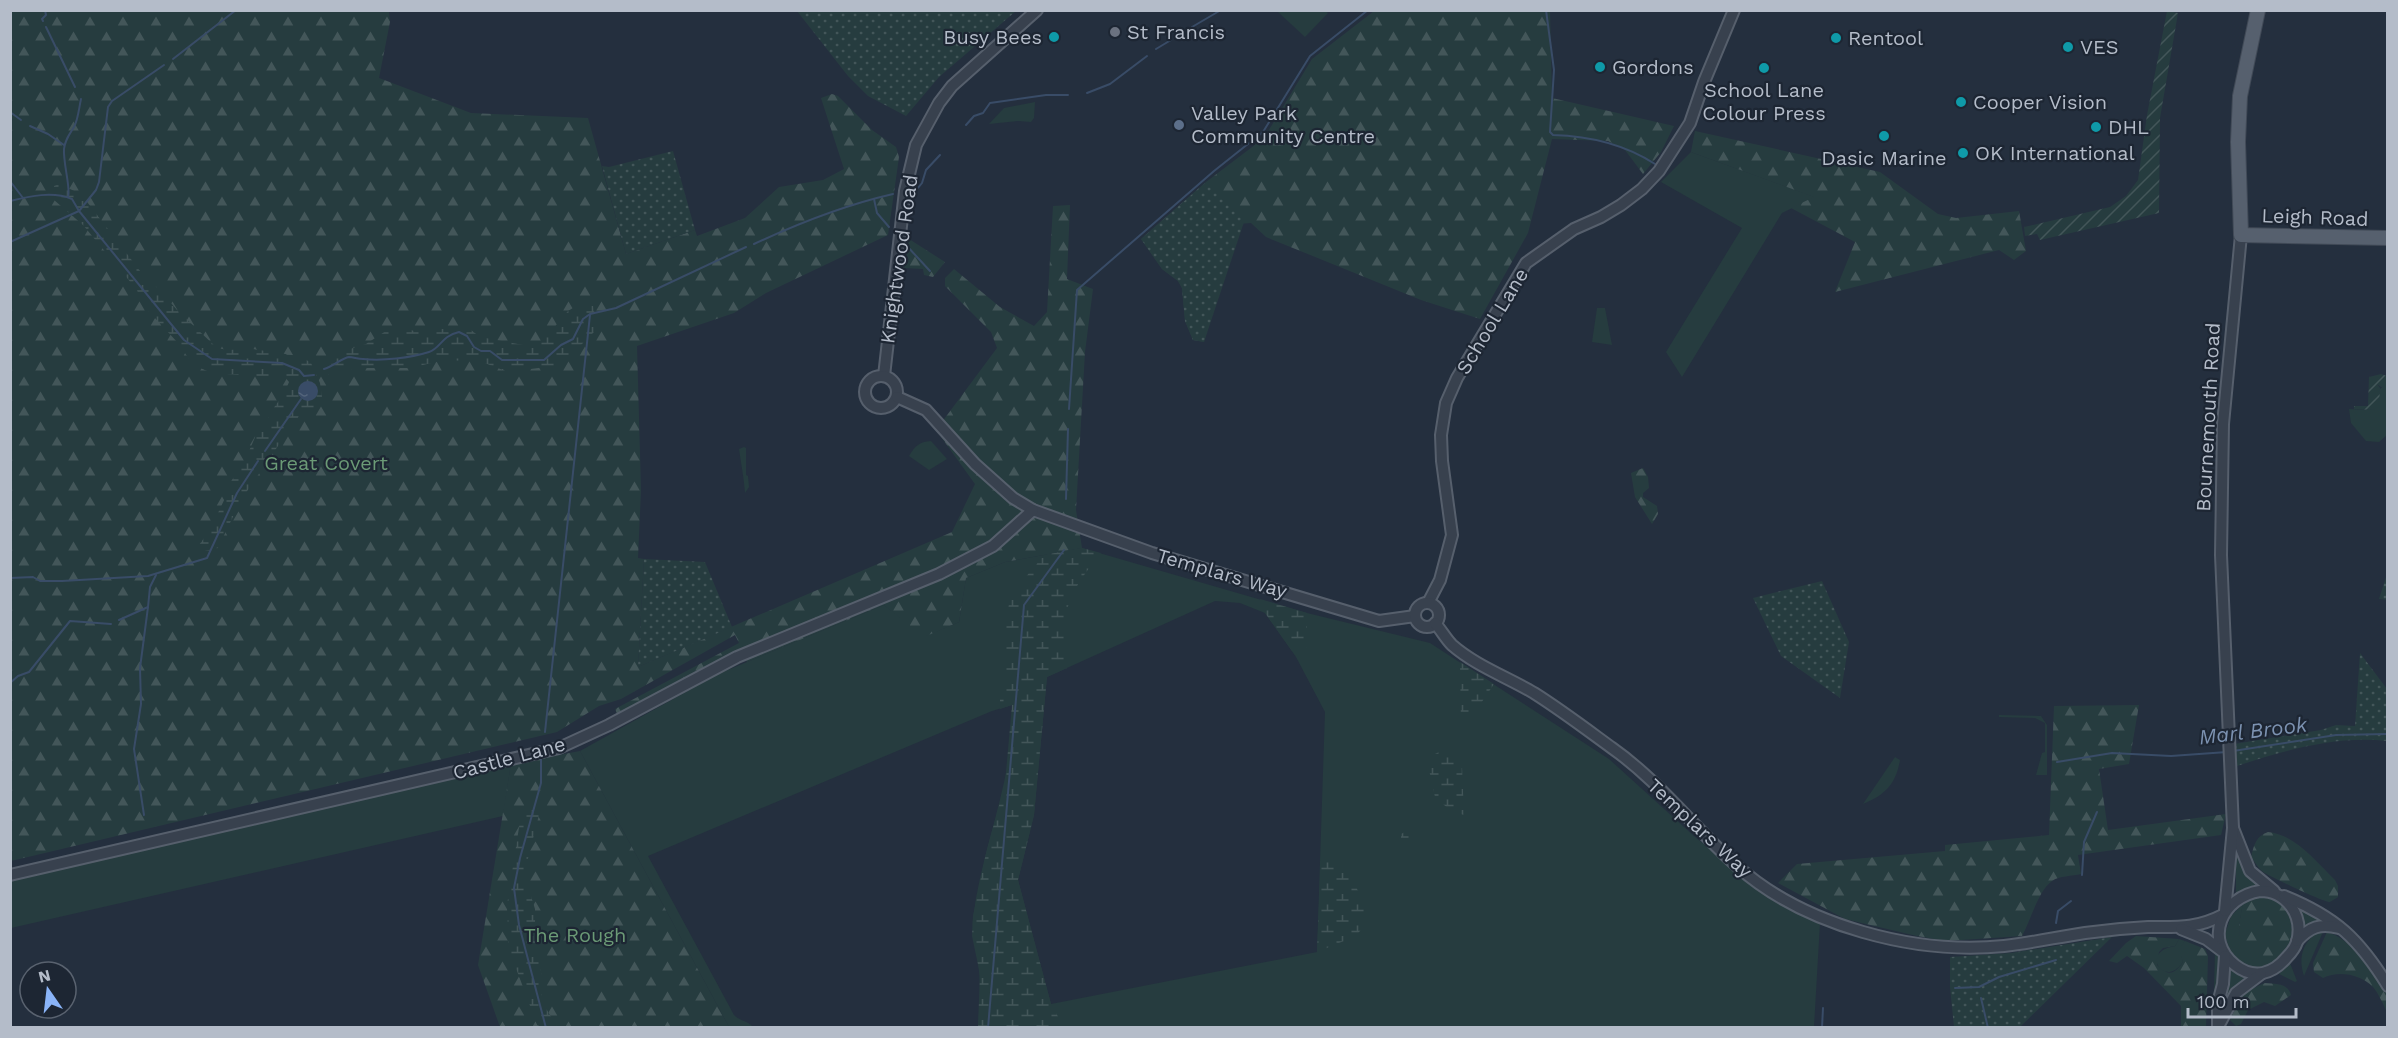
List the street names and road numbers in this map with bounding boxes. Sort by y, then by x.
street label: Knightwood Road [875,173,923,345]
street label: Leigh Road [2261,203,2369,231]
street label: School Lane [1451,263,1533,379]
street label: Bournemouth Road [2191,322,2225,512]
street label: Templars Way [1154,543,1291,603]
street label: Castle Lane [450,731,568,785]
street label: Templars Way [1643,773,1758,883]

